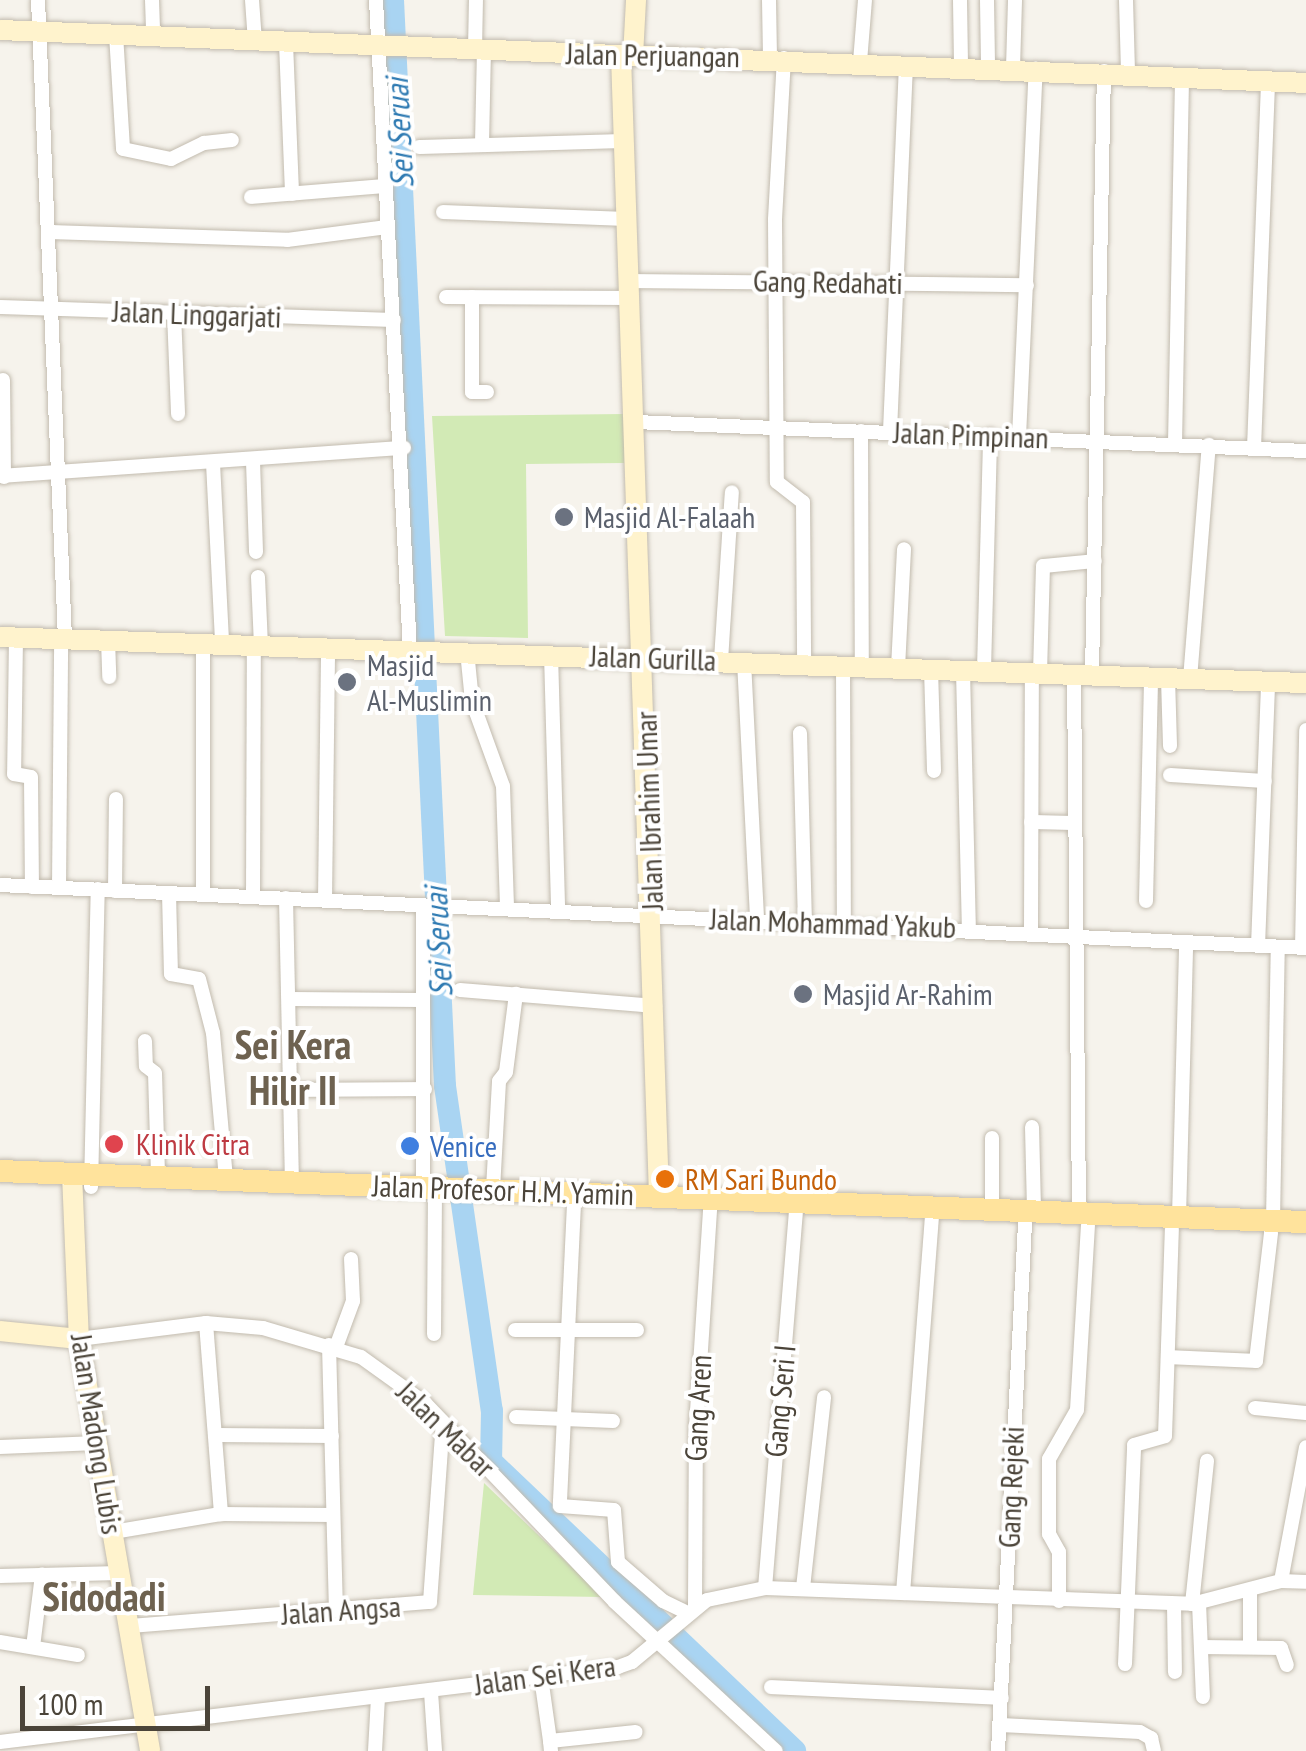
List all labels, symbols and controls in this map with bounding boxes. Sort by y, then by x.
street label: Jalan Perjuangan [566,35,740,75]
water label: Sei Seruai [377,77,421,189]
street label: Gang Redahati [753,263,903,301]
street label: Jalan Linggarjati [112,293,282,335]
street label: Jalan Pimpinan [893,414,1049,456]
place label: Masjid Al-Falaah [584,499,756,535]
marker: Masjid Al-Falaah [553,506,575,528]
street label: Jalan Gurilla [589,638,717,678]
place label: Masjid Al-Muslimin [367,647,492,718]
marker: Masjid Al-Muslimin [336,671,358,693]
street label: Jalan Ibrahim Umar [628,711,670,911]
water label: Sei Seruai [416,886,460,998]
street label: Jalan Mohammad Yakub [709,901,957,945]
place label: Masjid Ar-Rahim [823,976,993,1012]
marker: Masjid Ar-Rahim [792,983,814,1005]
district label: Sei Kera Hilir II [235,1020,351,1114]
place label: Klinik Citra [136,1126,251,1162]
place label: Venice [430,1128,497,1164]
marker: Klinik Citra [101,1131,127,1157]
marker: Venice [399,1135,421,1157]
place label: RM Sari Bundo [685,1161,837,1197]
street label: Jalan Profesor H.M. Yamin [370,1167,636,1213]
marker: RM Sari Bundo [654,1168,676,1190]
street label: Jalan Madong Lubis [63,1331,131,1537]
street label: Gang Seri I [757,1343,803,1459]
street label: Gang Aren [677,1354,719,1462]
street label: Jalan Mabar [390,1374,502,1484]
street label: Gang Rejeki [991,1425,1031,1549]
district label: Sidodadi [42,1572,166,1620]
street label: Jalan Angsa [280,1588,402,1632]
street label: Jalan Sei Kera [472,1647,618,1703]
scale bar [25,1666,215,1728]
text: 100 m [37,1684,103,1723]

